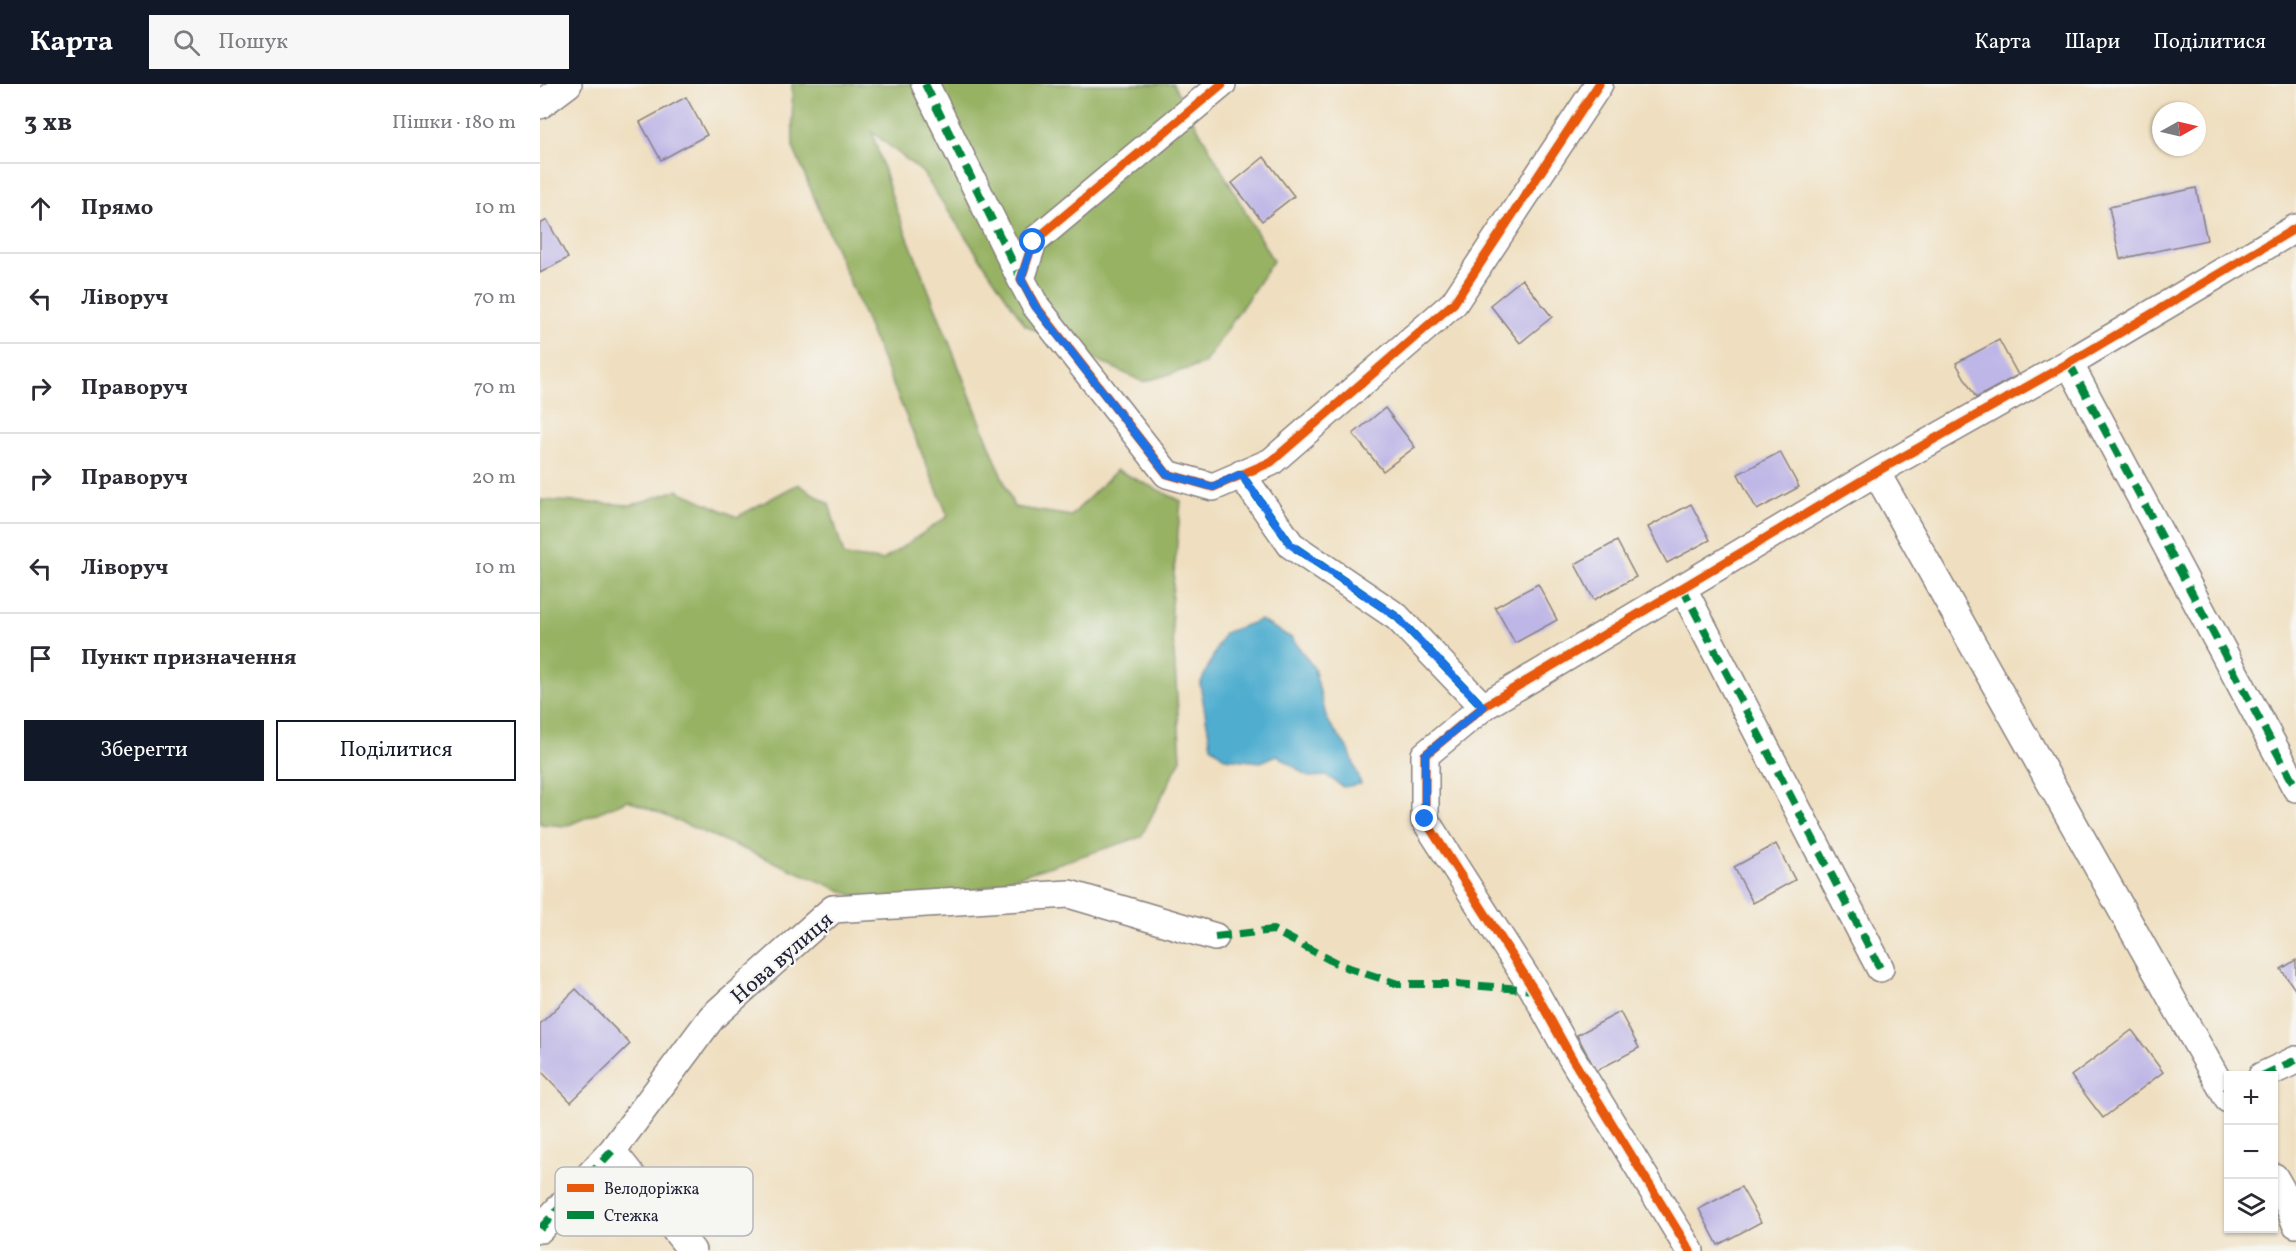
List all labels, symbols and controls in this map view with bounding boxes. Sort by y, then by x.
search box [149,15,569,69]
text: Карта [30,23,113,62]
icon: search [170,26,203,59]
text: Пошук [218,27,288,58]
text: Карта [1974,28,2031,57]
text: Шари [2064,28,2120,57]
text: Поділитися [2153,28,2266,57]
north arrow [2152,102,2206,156]
text: 3 хв [24,105,72,141]
text: Пішки · 180 m [392,109,516,137]
icon: ahead [24,192,57,225]
text: Прямо [81,193,153,224]
text: 10 m [475,194,516,222]
route start [1019,228,1045,254]
icon: left [24,282,57,315]
text: Ліворуч [81,283,168,314]
text: 70 m [473,284,516,312]
icon: right [24,372,57,405]
text: Праворуч [81,373,188,404]
text: 70 m [473,374,516,402]
icon: right [24,462,57,495]
text: Праворуч [81,463,188,494]
text: 20 m [472,464,516,492]
icon: left [24,552,57,585]
text: Ліворуч [81,553,168,584]
text: 10 m [475,554,516,582]
icon: arrive [24,642,57,675]
text: Пункт призначення [81,643,297,674]
button: Зберегти [24,720,264,781]
button: Поділитися [276,720,516,781]
route end [1411,805,1437,831]
street label: Нова вулиця [725,906,841,1012]
map controls [2224,1071,2278,1233]
button: + [2224,1071,2278,1125]
button: − [2224,1125,2278,1179]
legend [555,1167,753,1236]
text: Велодоріжка [604,1179,700,1201]
button: layers [2224,1179,2278,1233]
text: Стежка [604,1206,659,1228]

